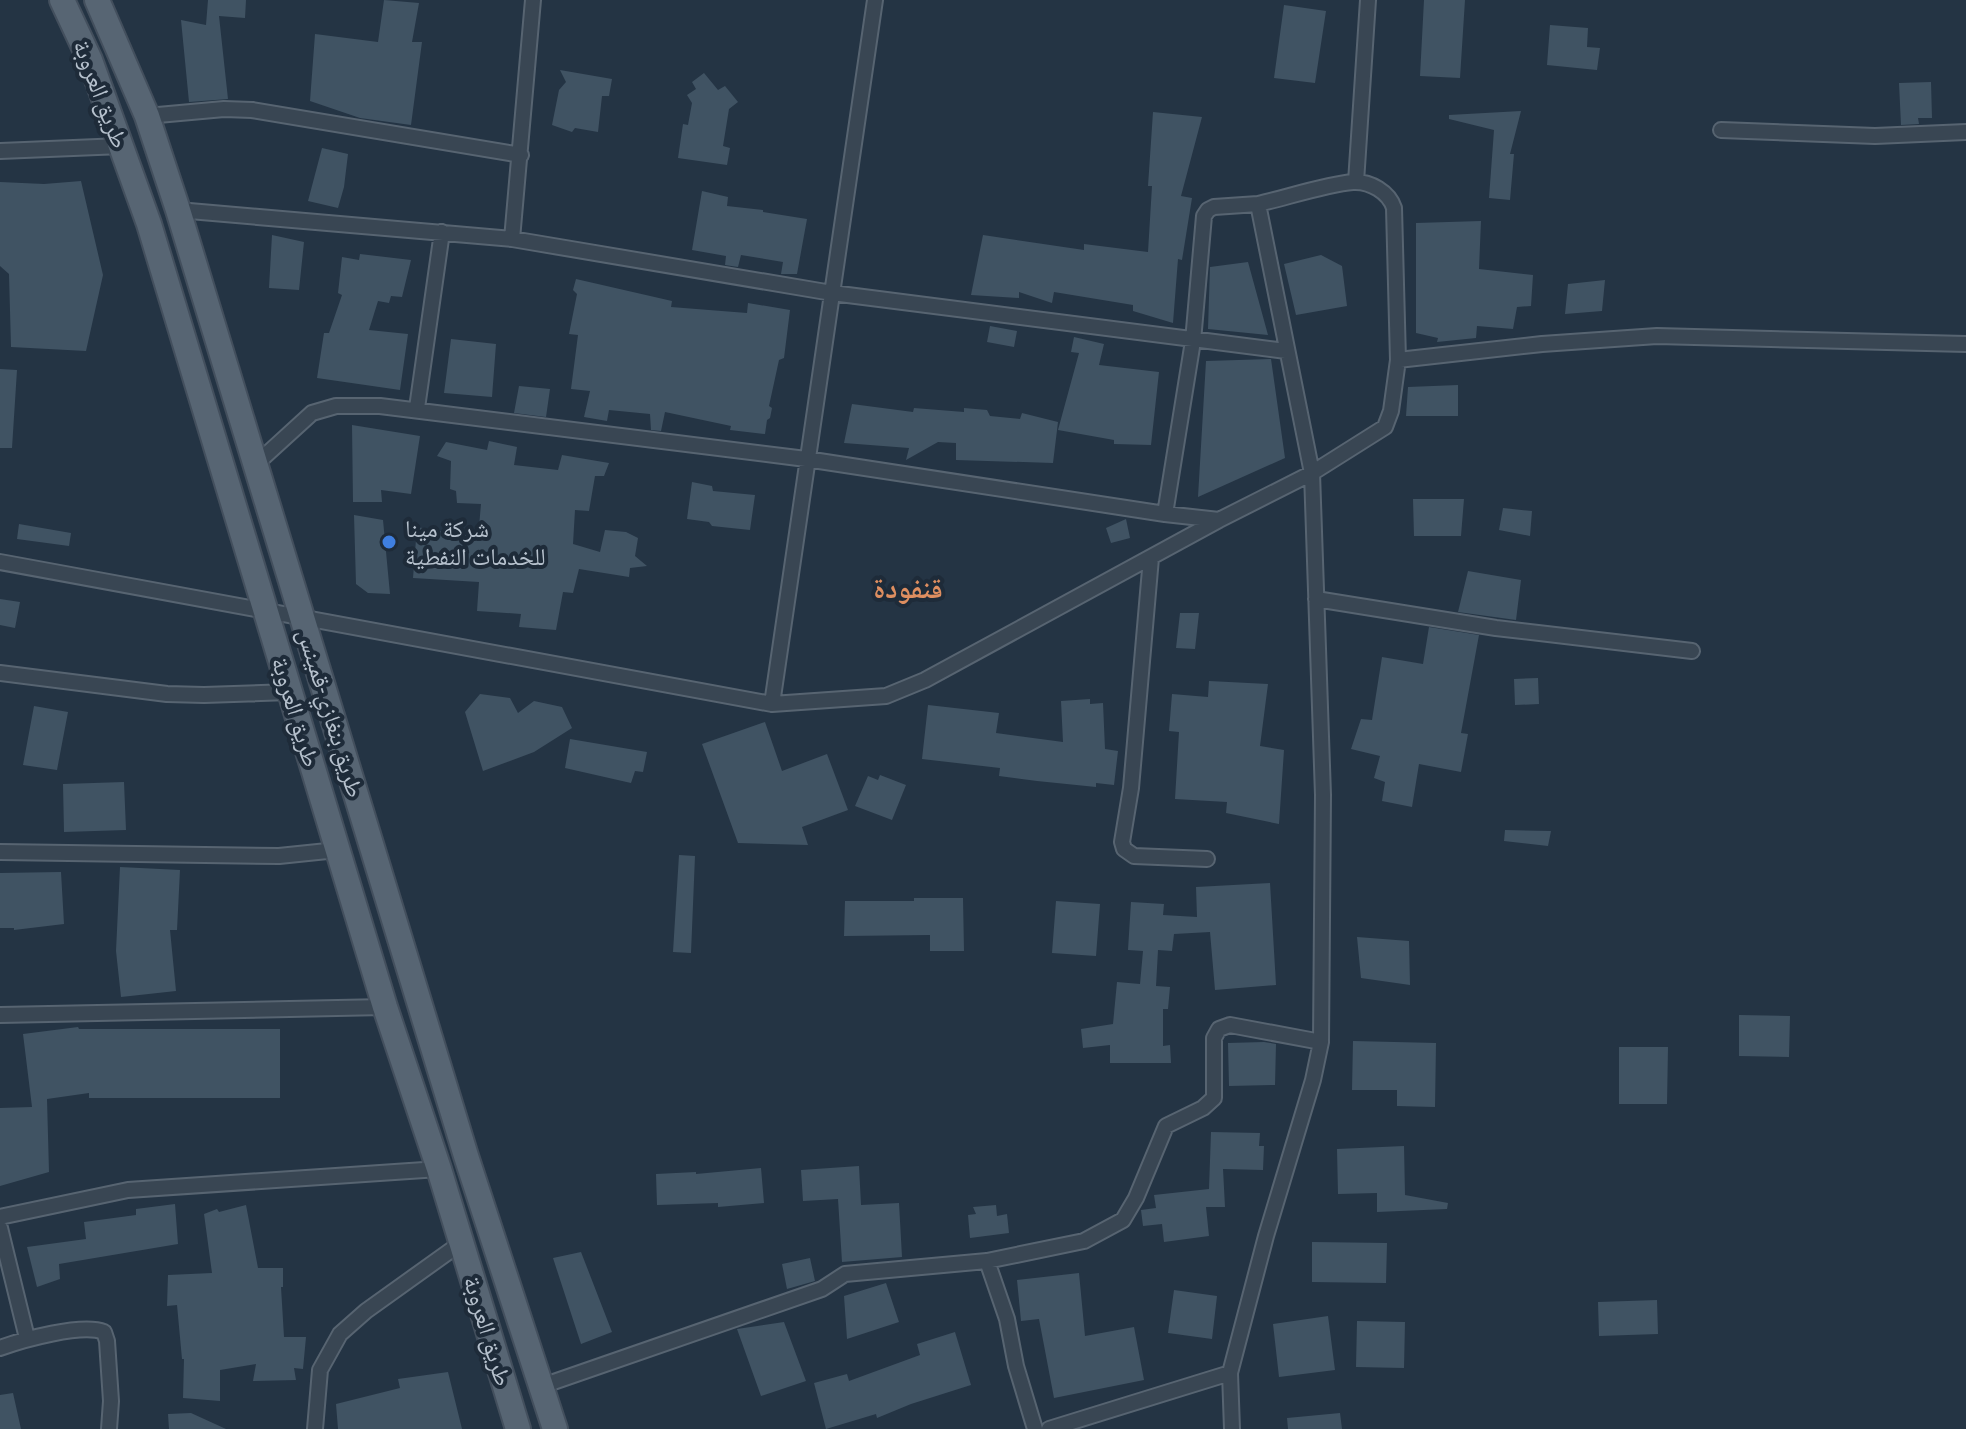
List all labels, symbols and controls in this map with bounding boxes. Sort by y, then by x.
street label: طريق العروبة [66,36,136,152]
place label: شركة مينا للخدمات النفطية [405,513,546,572]
marker: شركة مينا للخدمات النفطية [380,533,398,551]
district label: قنفودة [873,569,943,606]
street label: طريق بنغازي-قمينس [287,625,371,802]
street label: طريق العروبة [265,653,327,771]
street label: طريق العروبة [457,1272,519,1390]

